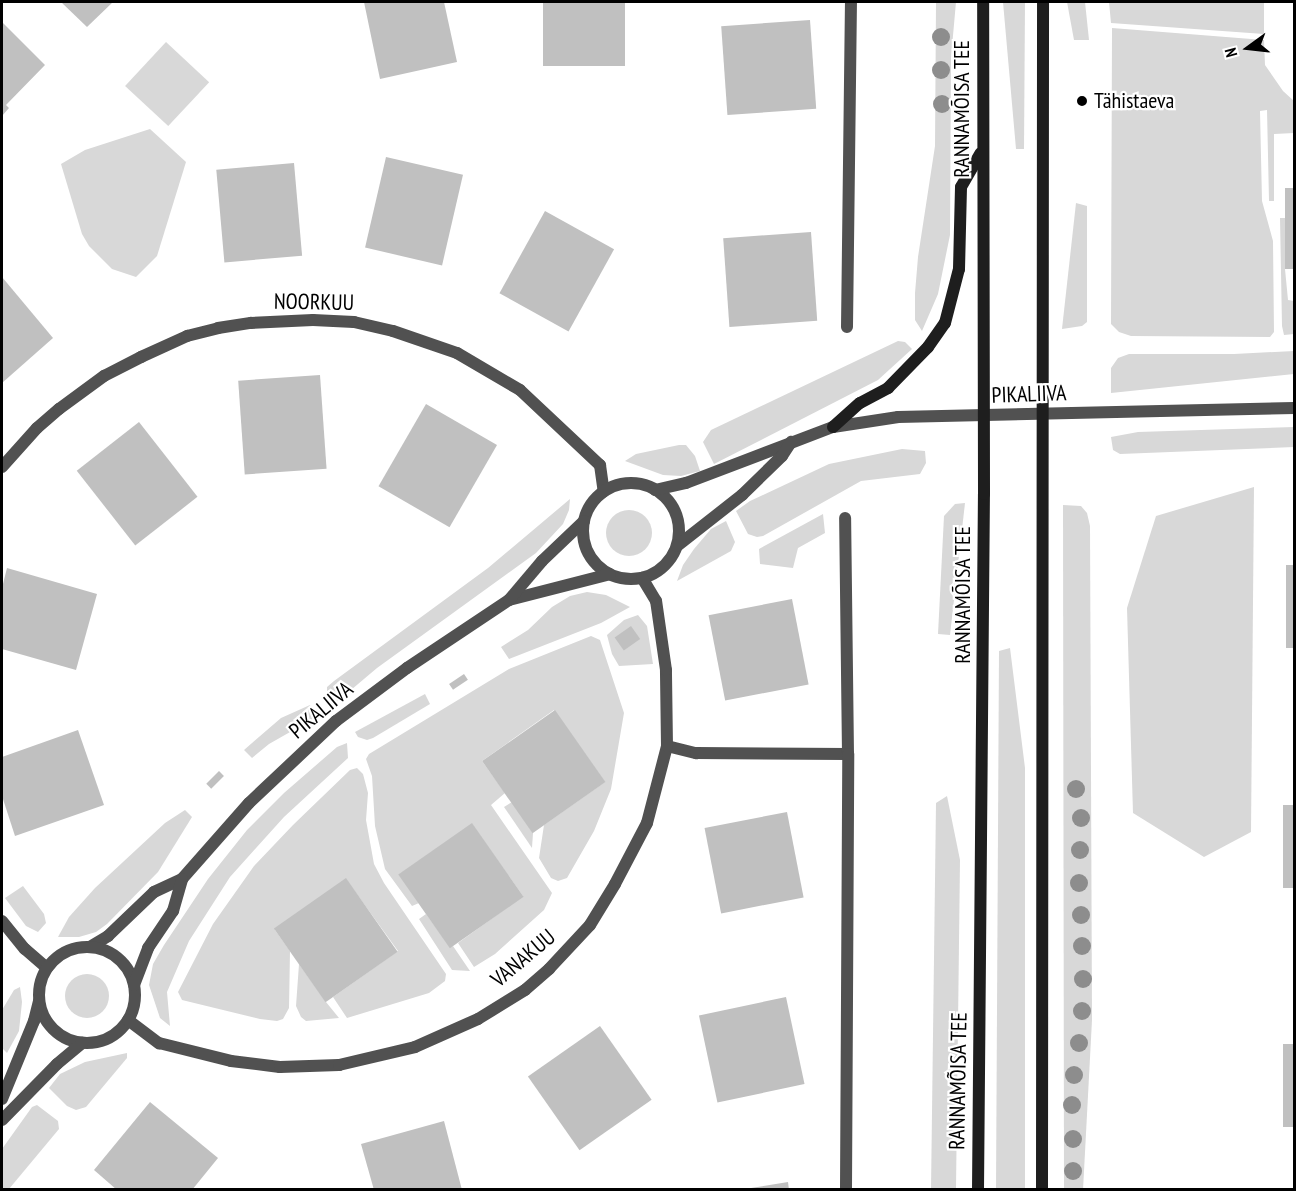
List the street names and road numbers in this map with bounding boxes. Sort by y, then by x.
street label: RANNAMÕISA TEE [949,40,975,178]
street label: NOORKUU [274,288,354,316]
street label: PIKALIIVA [991,380,1067,408]
street label: RANNAMÕISA TEE [950,526,976,664]
street label: PIKALIIVA [284,676,358,744]
street label: VANAKUU [486,924,560,992]
street label: RANNAMÕISA TEE [944,1011,972,1151]

